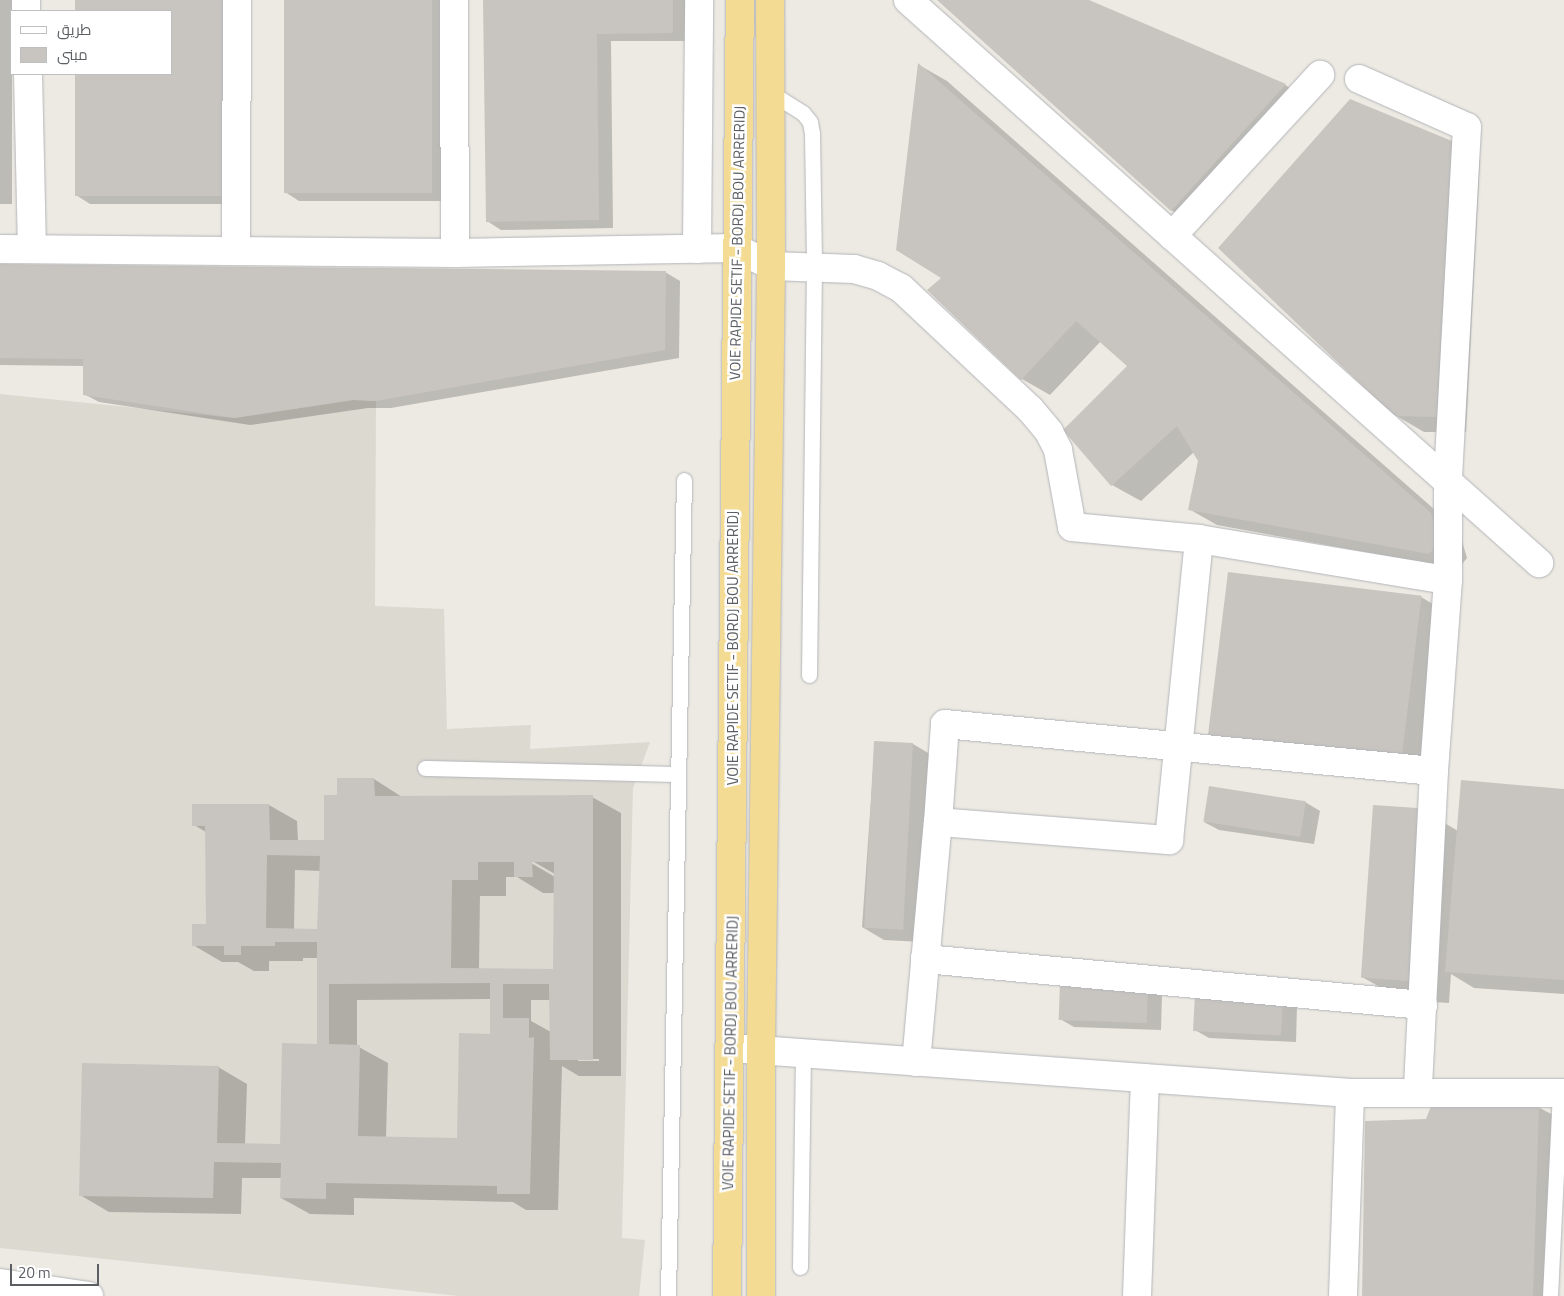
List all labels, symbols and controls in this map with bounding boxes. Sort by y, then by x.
legend [10,10,172,75]
text: طريق [57,18,91,41]
text: مبنى [57,43,88,66]
street label: VOIE RAPIDE SETIF - BORDJ BOU ARRERIDJ [726,106,748,380]
street label: VOIE RAPIDE SETIF - BORDJ BOU ARRERIDJ [724,511,742,785]
street label: VOIE RAPIDE SETIF - BORDJ BOU ARRERIDJ [719,916,741,1190]
scale bar [12,1254,101,1286]
text: 20 m [18,1261,51,1284]

